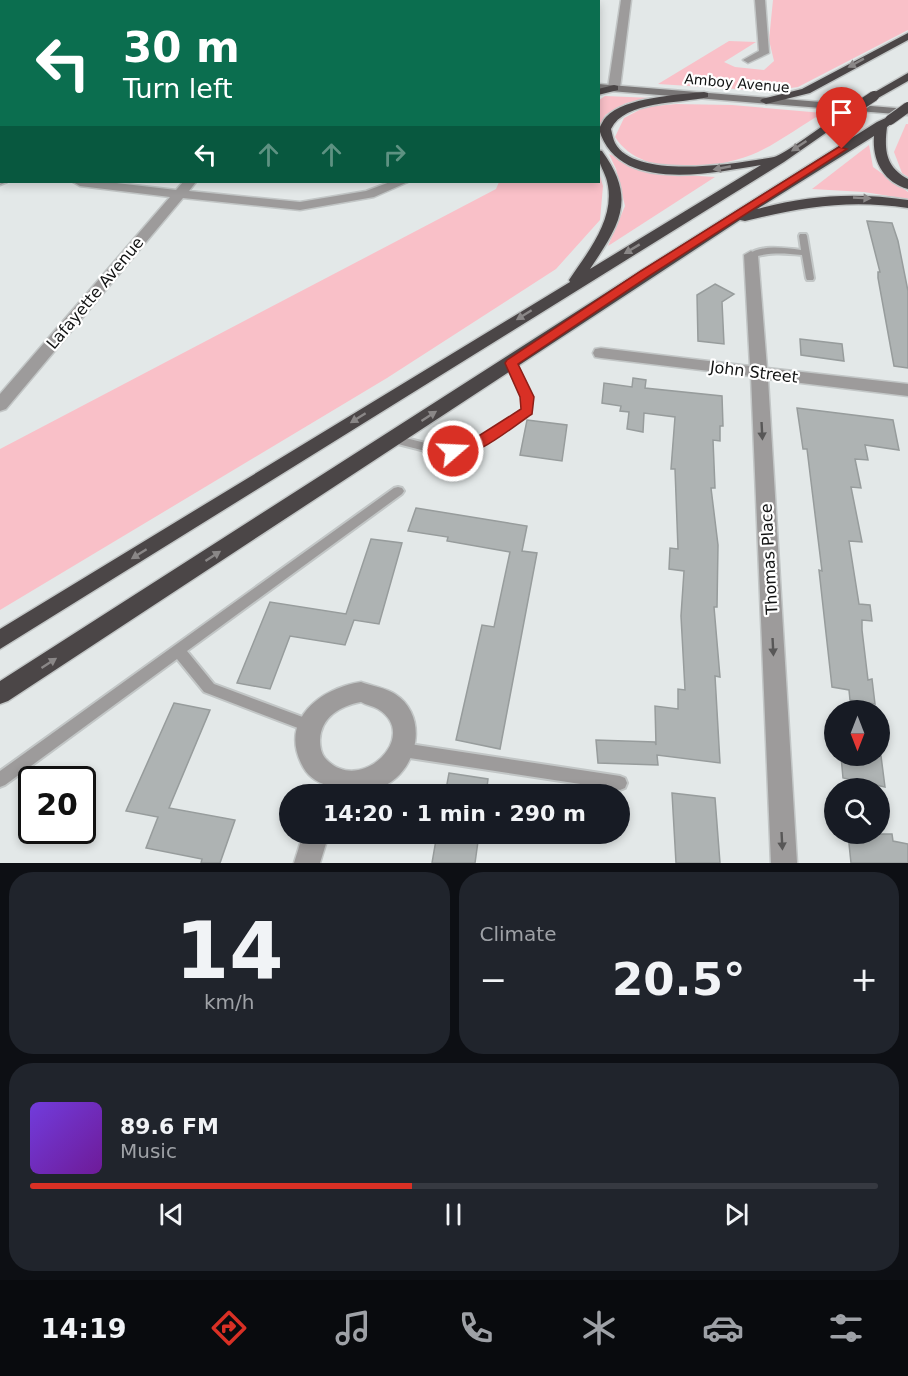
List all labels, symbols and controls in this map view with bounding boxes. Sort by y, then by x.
text: 30 m [123,23,240,72]
icon: left [24,24,102,102]
one-way arrow [847,58,864,68]
street label: Amboy Avenue [684,70,790,96]
text: Turn left [123,73,233,104]
pin [816,87,867,149]
icon: arrive [825,96,858,129]
icon: left [189,138,222,171]
icon: ahead [252,138,285,171]
icon: ahead [315,138,348,171]
icon: right [378,138,411,171]
one-way arrow [790,141,807,152]
one-way arrow [712,164,731,173]
one-way arrow [853,194,872,203]
street label: Lafayette Avenue [43,233,147,353]
one-way arrow [624,243,640,254]
one-way arrow [516,310,532,321]
street label: John Street [708,357,799,387]
one-way arrow [421,411,437,422]
one-way arrow [350,412,366,423]
position arrow [421,419,485,483]
one-way arrow [758,421,767,440]
street label: Thomas Place [757,503,781,616]
one-way arrow [131,548,147,559]
one-way arrow [204,551,221,562]
one-way arrow [768,637,777,656]
one-way arrow [41,657,57,668]
north arrow [824,700,890,766]
map controls [824,700,890,844]
speed limit sign: 20 [18,766,96,844]
button: search [824,778,890,844]
text: 14:20 · 1 min · 290 m [323,801,586,826]
one-way arrow [778,832,787,851]
text: 14 [175,906,284,996]
text: Climate [480,922,556,946]
text: 20.5° [612,953,746,1006]
text: − [480,960,507,999]
text: + [850,960,878,999]
text: km/h [204,990,254,1014]
text: 89.6 FM [120,1114,219,1139]
text: Music [120,1139,177,1163]
icon: previous [155,1198,188,1231]
icon: pause [437,1198,470,1231]
icon: next [720,1198,753,1231]
icon: directions [208,1307,250,1349]
icon: music [332,1307,374,1349]
icon: phone [455,1307,497,1349]
icon: climate [578,1307,620,1349]
icon: car [702,1307,744,1349]
icon: filters [825,1307,867,1349]
text: 14:19 [41,1313,127,1344]

